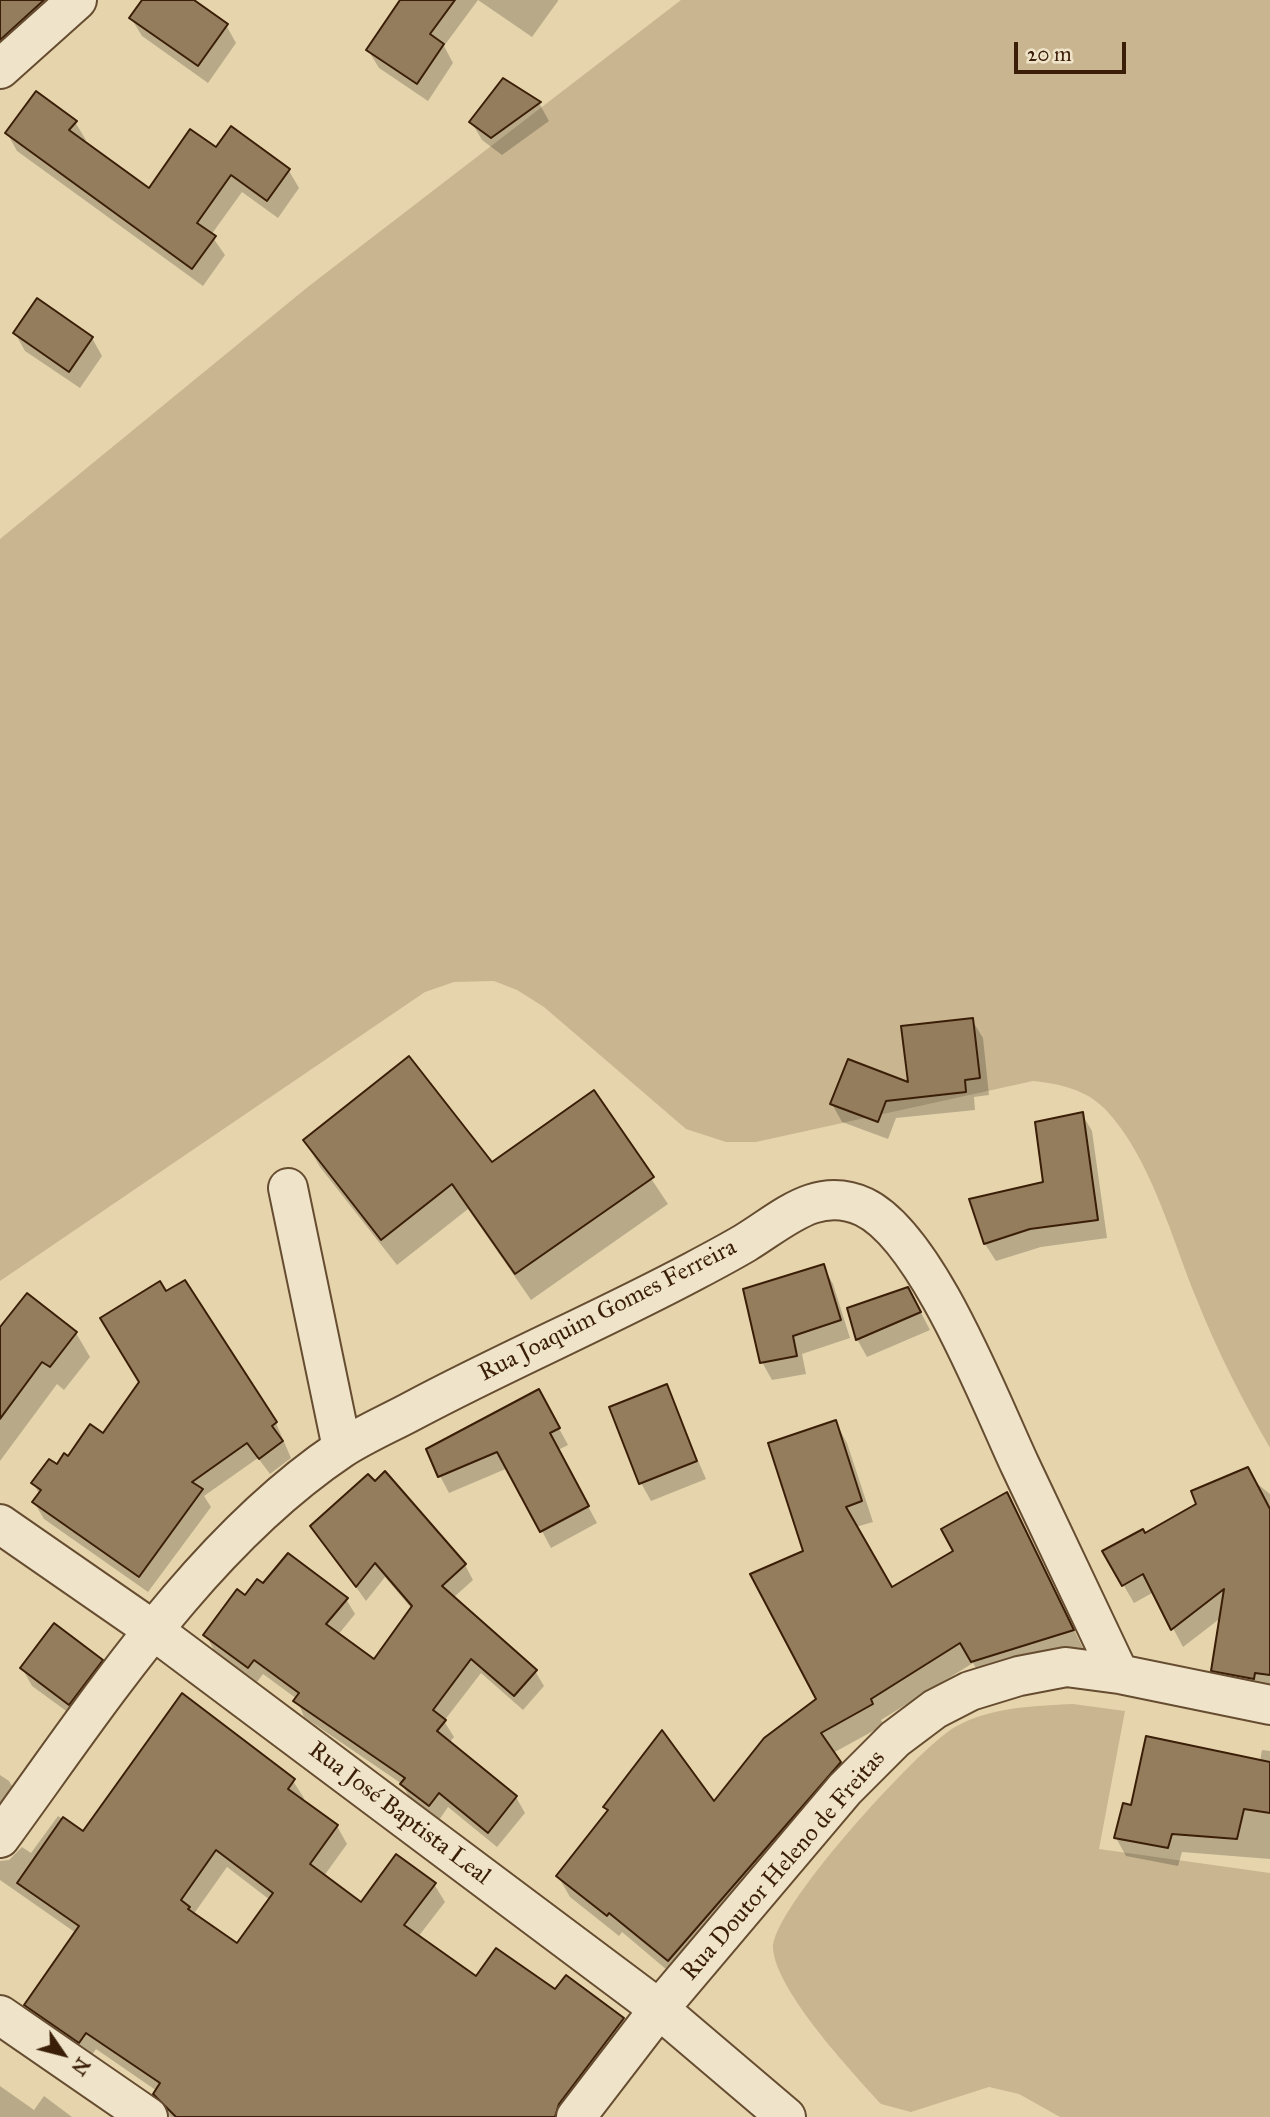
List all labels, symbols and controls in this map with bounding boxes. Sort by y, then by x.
scale bar [1018,28,1130,72]
text: 20 m [1027,41,1072,67]
street label: Rua Joaquim Gomes Ferreira [474,1233,742,1389]
street label: Rua José Baptista Leal [302,1736,496,1892]
street label: Rua Doutor Heleno de Freitas [676,1745,892,1987]
north arrow [28,2019,98,2089]
text: N [67,2053,95,2080]

